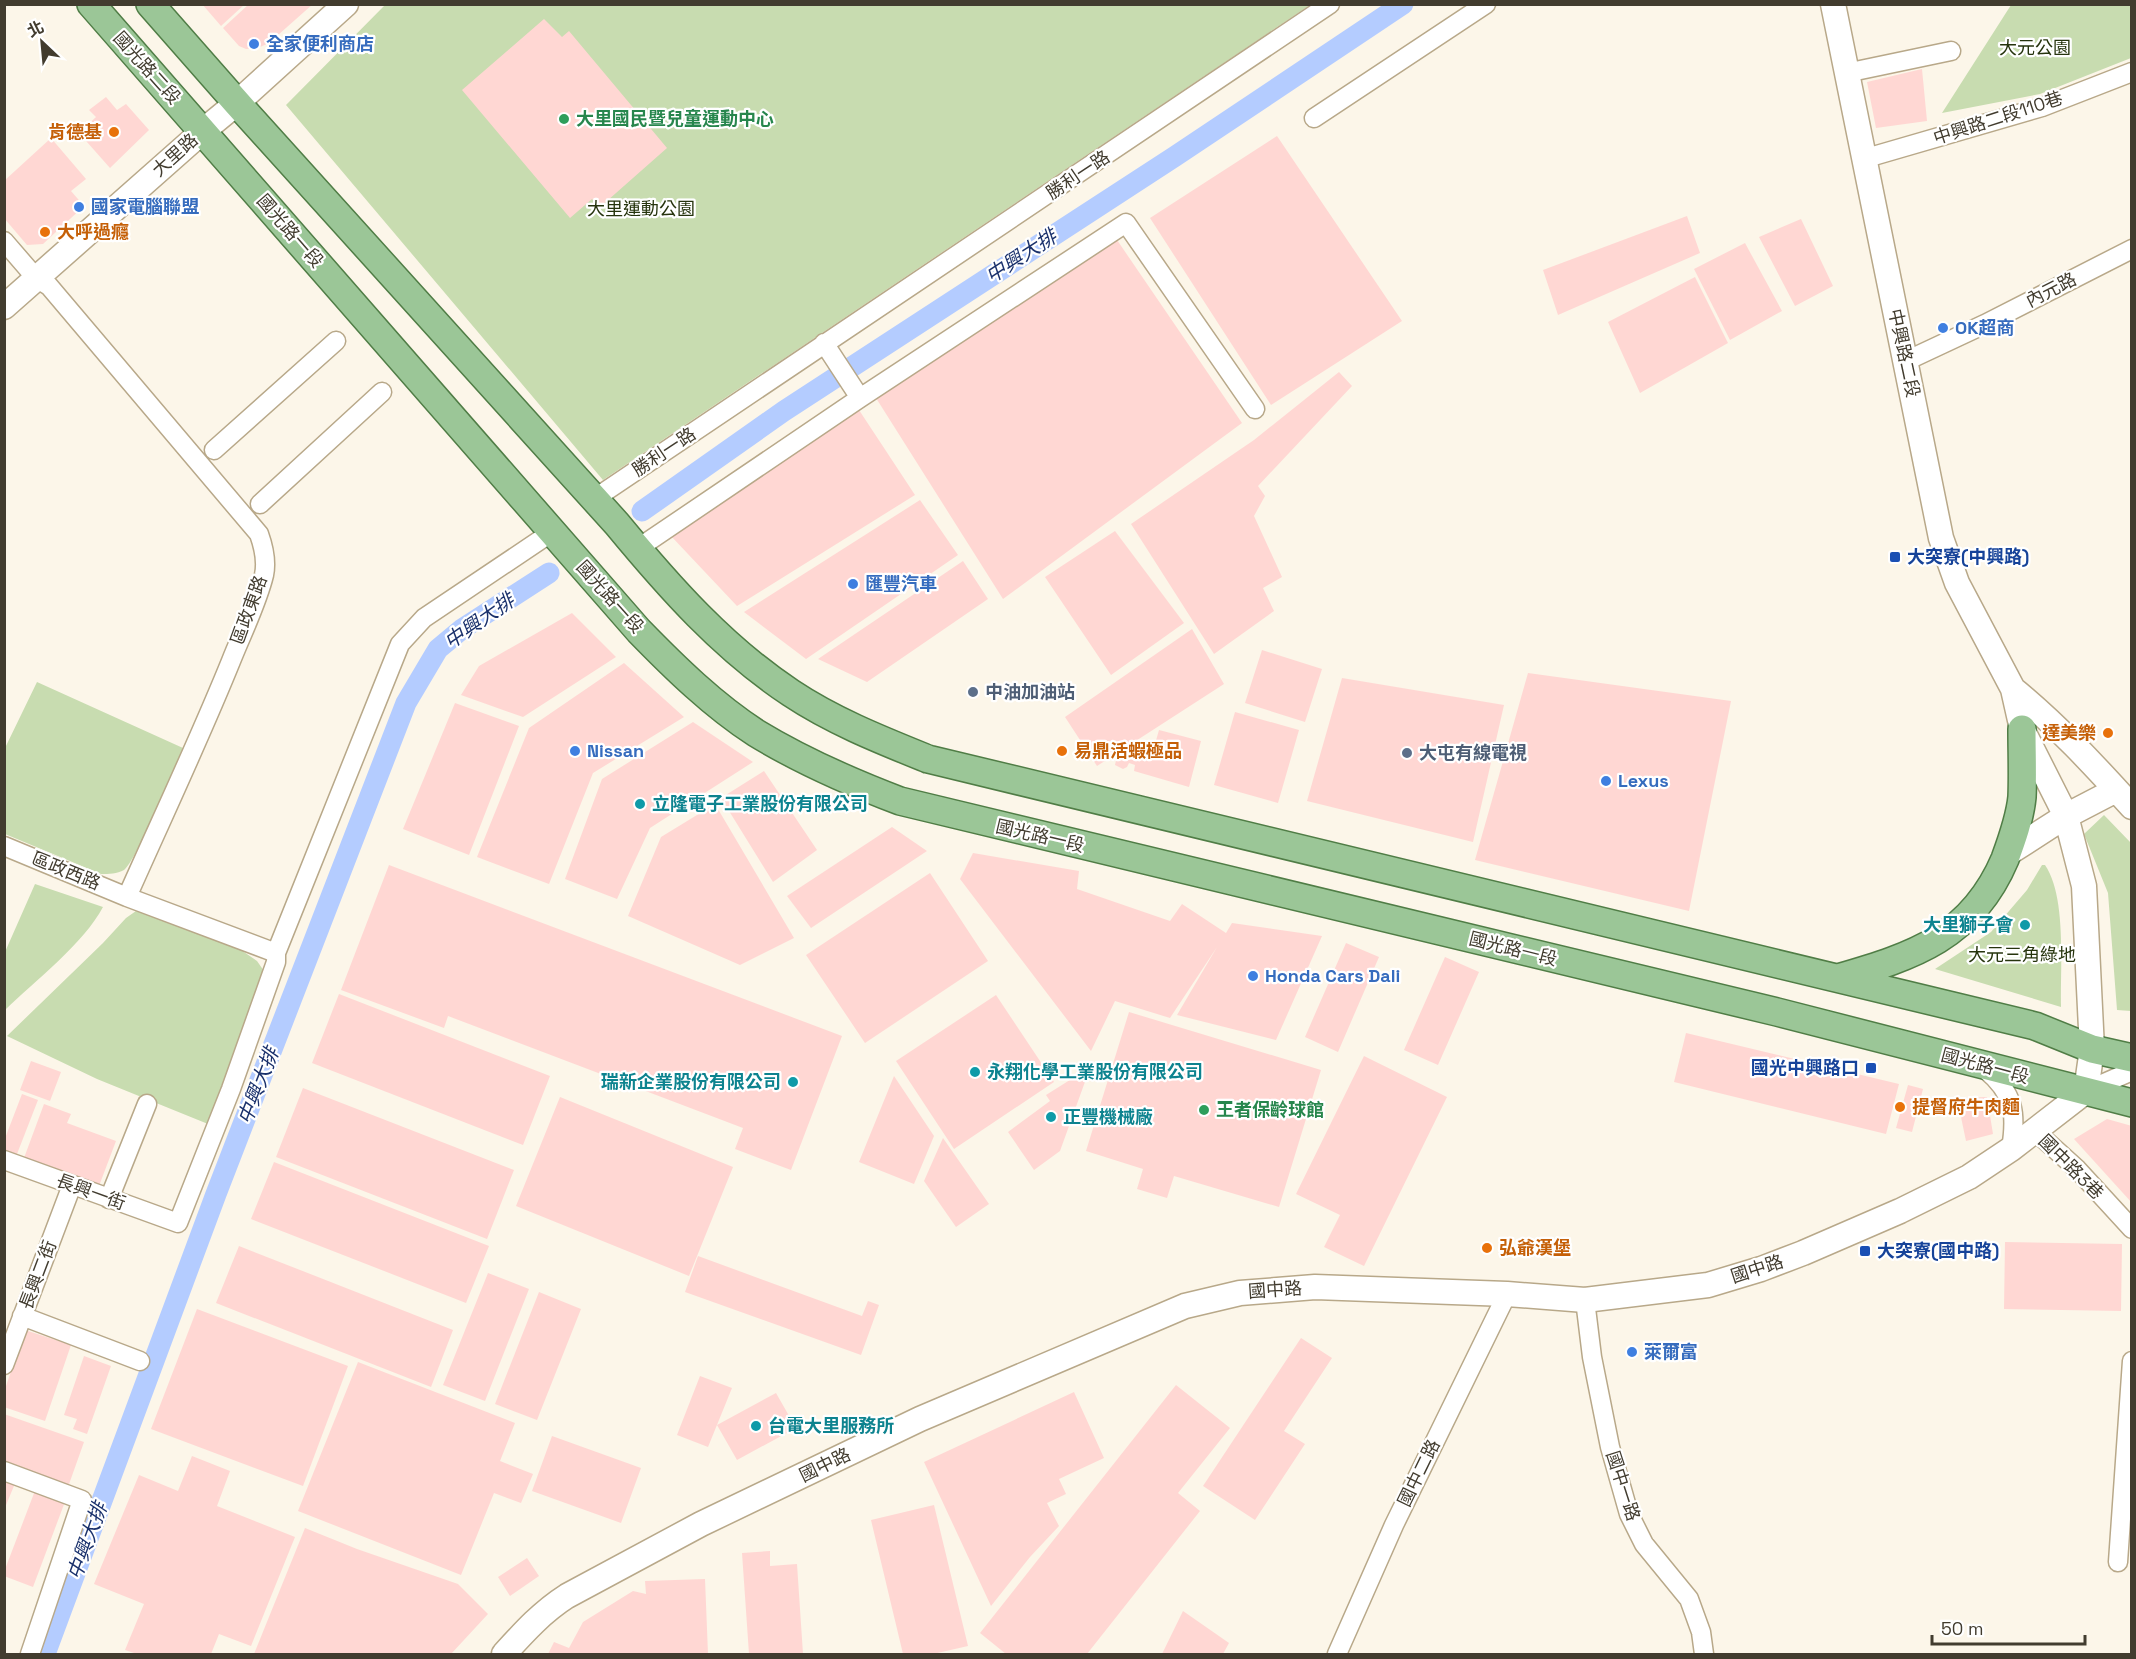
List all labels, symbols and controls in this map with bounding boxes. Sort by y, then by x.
north arrow [12,12,72,72]
text: 北 [24,16,47,42]
street label: 國光路二段 [109,27,186,109]
place label: 全家便利商店 [266,32,374,55]
park label: 大元公園 [1999,36,2071,59]
marker: 全家便利商店 [247,37,261,51]
street label: 中興路二段110巷 [1930,86,2065,149]
place label: 大里國民暨兒童運動中心 [576,107,774,130]
marker: 大里國民暨兒童運動中心 [557,112,571,126]
place label: 肯德基 [48,120,102,143]
marker: 肯德基 [107,125,121,139]
street label: 大里路 [147,128,202,181]
street label: 勝利一路 [1041,145,1114,204]
street label: 國光路一段 [252,189,329,272]
place label: 國家電腦聯盟 [91,195,199,218]
park label: 大里運動公園 [587,197,695,220]
marker: 國家電腦聯盟 [72,200,86,214]
place label: 大呼過癮 [57,220,129,243]
water label: 中興大排 [980,222,1064,289]
marker: 大呼過癮 [38,225,52,239]
street label: 內元路 [2021,267,2080,312]
street label: 中興路二段 [1884,306,1925,399]
place label: OK超商 [1955,316,2014,339]
marker: OK超商 [1936,321,1950,335]
street label: 勝利一路 [627,422,700,481]
place label: 大突寮(中興路) [1907,545,2029,568]
marker: 大突寮(中興路) [1888,550,1902,564]
street label: 國光路一段 [572,556,649,638]
street label: 區政東路 [225,572,272,648]
place label: 匯豐汽車 [865,572,937,595]
marker: 匯豐汽車 [846,577,860,591]
water label: 中興大排 [439,586,522,655]
place label: 中油加油站 [985,680,1075,703]
marker: 中油加油站 [966,685,980,699]
place label: 達美樂 [2042,721,2096,744]
marker: 達美樂 [2101,726,2115,740]
place label: Nissan [587,739,644,762]
place label: 易鼎活蝦極品 [1074,739,1182,762]
place label: 大屯有線電視 [1419,741,1527,764]
marker: Nissan [568,744,582,758]
marker: 易鼎活蝦極品 [1055,744,1069,758]
marker: 大屯有線電視 [1400,746,1414,760]
place label: Lexus [1618,769,1669,792]
marker: Lexus [1599,774,1613,788]
place label: 立隆電子工業股份有限公司 [652,792,868,815]
marker: 立隆電子工業股份有限公司 [633,797,647,811]
street label: 國光路一段 [994,814,1087,857]
street label: 區政西路 [29,846,104,895]
place label: 大里獅子會 [1923,913,2014,936]
marker: 大里獅子會 [2018,918,2032,932]
street label: 國光路一段 [1467,926,1560,971]
park label: 大元三角綠地 [1968,943,2076,966]
place label: Honda Cars Dali [1265,964,1400,987]
marker: Honda Cars Dali [1246,969,1260,983]
water label: 中興大排 [232,1041,286,1128]
street label: 國光路一段 [1939,1043,2032,1088]
place label: 國光中興路口 [1751,1056,1859,1079]
place label: 永翔化學工業股份有限公司 [987,1060,1203,1083]
marker: 國光中興路口 [1864,1061,1878,1075]
marker: 永翔化學工業股份有限公司 [968,1065,982,1079]
place label: 瑞新企業股份有限公司 [601,1070,781,1093]
marker: 瑞新企業股份有限公司 [786,1075,800,1089]
place label: 提督府牛肉麵 [1912,1095,2020,1118]
place label: 王者保齡球館 [1216,1098,1324,1121]
marker: 提督府牛肉麵 [1893,1100,1907,1114]
marker: 王者保齡球館 [1197,1103,1211,1117]
place label: 正豐機械廠 [1063,1105,1153,1128]
marker: 正豐機械廠 [1044,1110,1058,1124]
street label: 國中路3巷 [2034,1129,2109,1204]
street label: 長興一街 [53,1168,129,1215]
place label: 弘爺漢堡 [1499,1236,1571,1259]
street label: 長興二街 [14,1237,61,1313]
place label: 大突寮(國中路) [1877,1239,1999,1262]
marker: 弘爺漢堡 [1480,1241,1494,1255]
marker: 大突寮(國中路) [1858,1244,1872,1258]
street label: 國中路 [1728,1249,1786,1288]
street label: 國中路 [1247,1276,1303,1303]
place label: 萊爾富 [1644,1340,1698,1363]
marker: 萊爾富 [1625,1345,1639,1359]
place label: 台電大里服務所 [768,1414,894,1437]
marker: 台電大里服務所 [749,1419,763,1433]
street label: 國中二路 [1392,1435,1445,1510]
street label: 國中路 [795,1442,854,1487]
street label: 國中一路 [1601,1448,1646,1524]
water label: 中興大排 [61,1496,114,1583]
scale bar [1932,1608,2085,1646]
text: 50 m [1941,1617,1983,1640]

